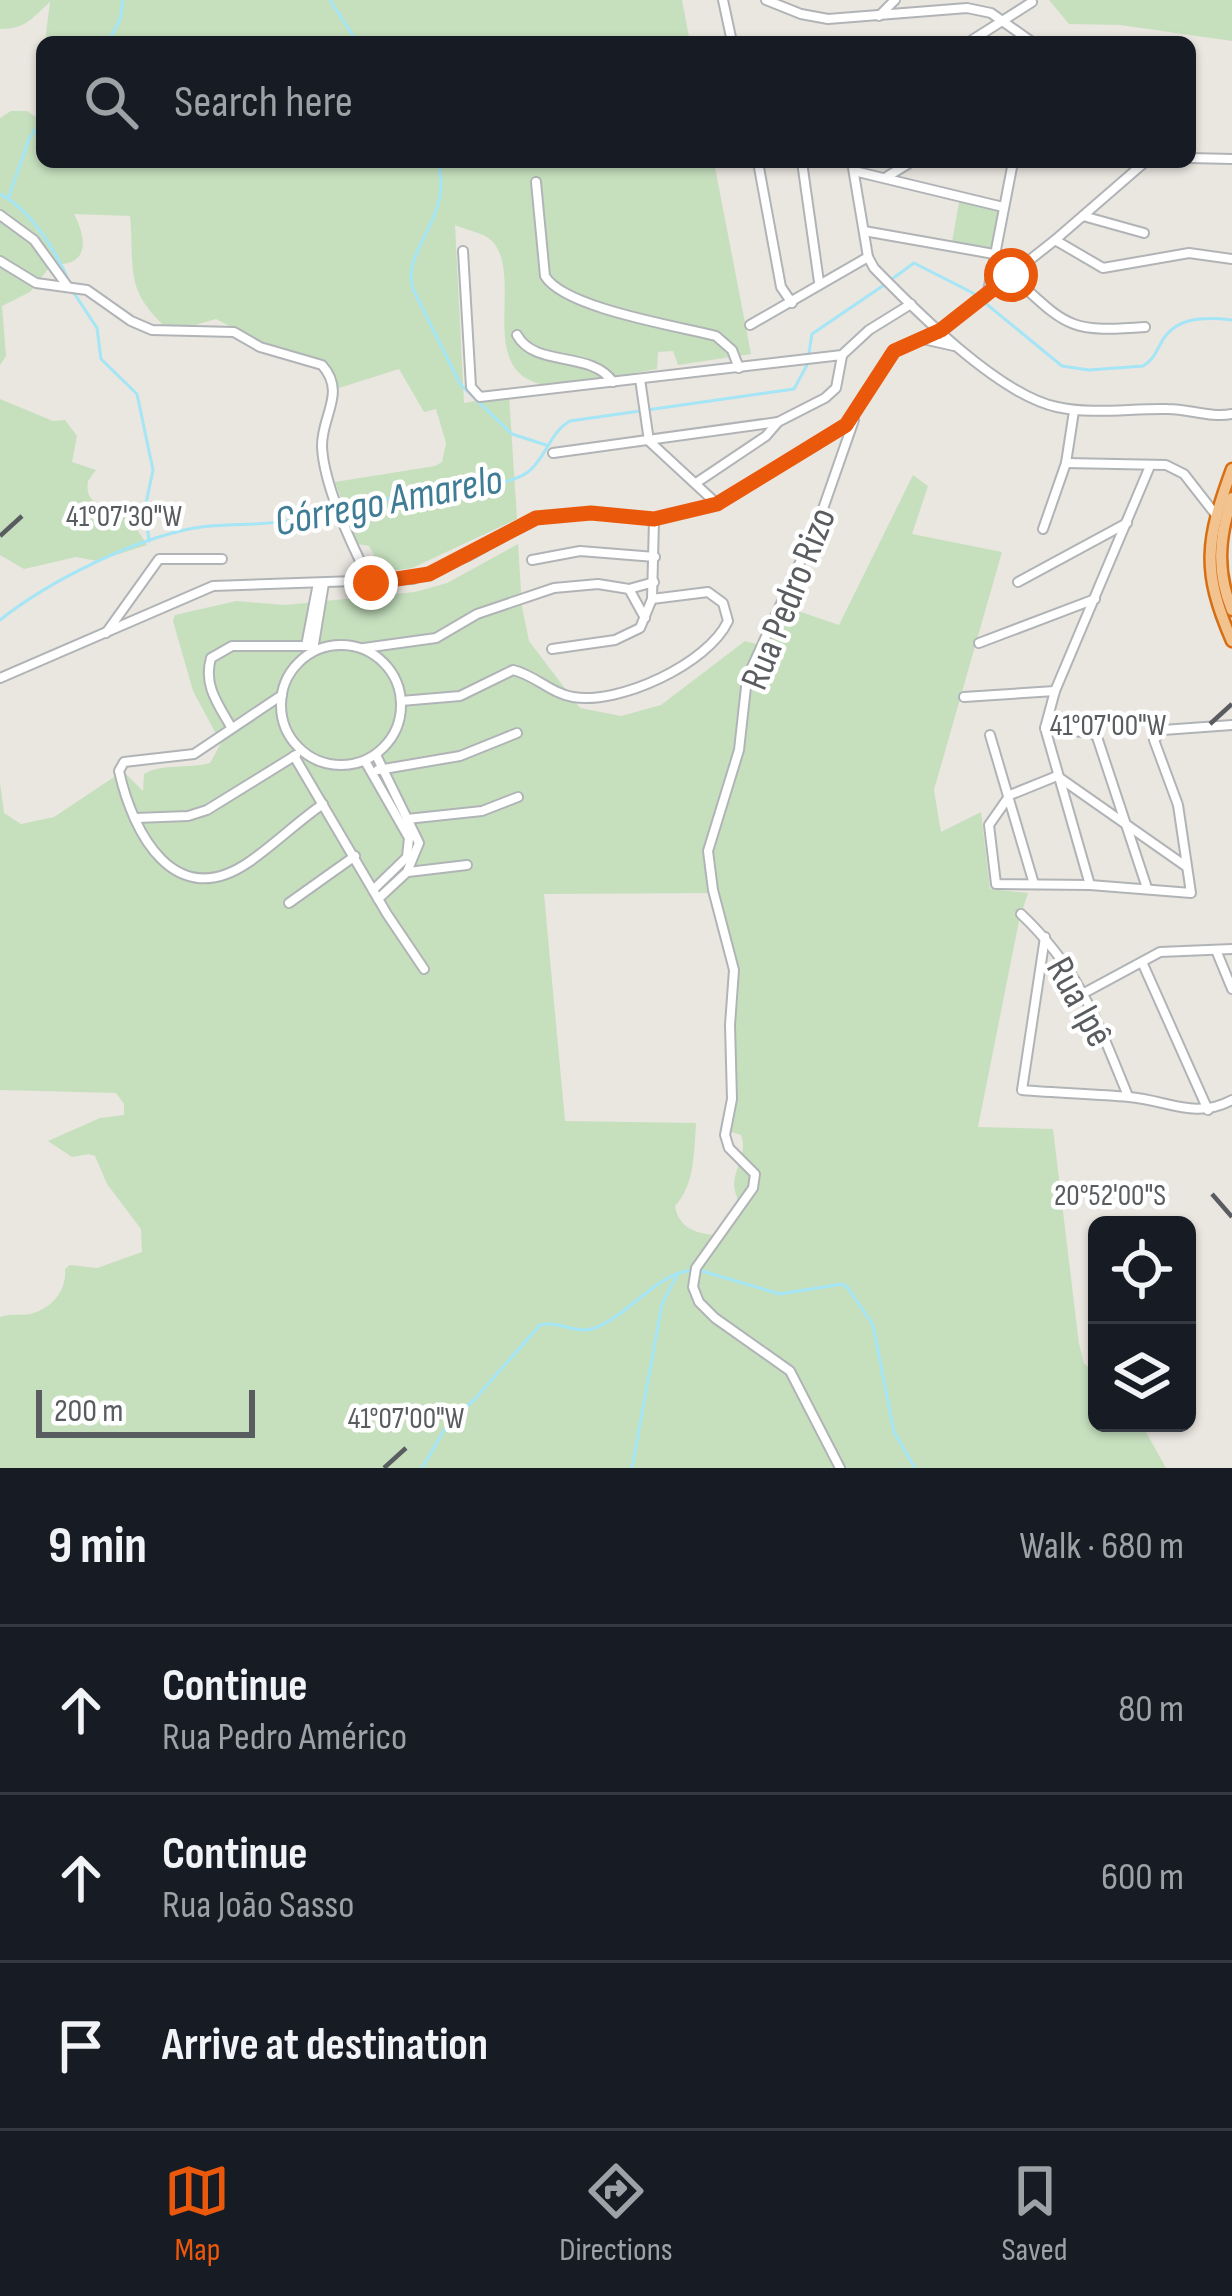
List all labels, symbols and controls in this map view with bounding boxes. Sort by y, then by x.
search box [36,36,1196,168]
icon: search [78,69,144,135]
text: Search here [174,75,353,130]
route start [984,248,1038,302]
water label: Córrego Amarelo [270,454,507,549]
text: 41°07'30"W [66,499,182,535]
street label: Rua Pedro Rizo [732,501,847,697]
route end [344,556,398,610]
text: 41°07'00"W [1050,708,1167,744]
street label: Rua Ipê [1035,949,1122,1055]
text: 20°52'00"S [1054,1178,1166,1214]
map controls [1088,1216,1196,1432]
button: locate [1088,1216,1196,1324]
button: layers [1088,1324,1196,1432]
scale bar [36,1384,255,1437]
text: 200 m [54,1391,123,1431]
text: 41°07'00"W [348,1401,465,1437]
text: 9 min [48,1516,147,1577]
text: Walk · 680 m [1020,1523,1184,1570]
text: Continue [162,1659,308,1714]
icon: ahead [48,1677,114,1743]
text: 80 m [1118,1686,1184,1733]
text: Rua Pedro Américo [162,1714,407,1761]
text: Continue [162,1827,308,1882]
icon: ahead [48,1845,114,1911]
text: 600 m [1101,1854,1184,1901]
text: Rua João Sasso [162,1882,355,1929]
icon: arrive [48,2013,114,2079]
text: Arrive at destination [162,2018,488,2073]
tab: Map [164,2158,230,2270]
tab: Directions [559,2158,673,2270]
tab: Saved [1001,2158,1068,2270]

